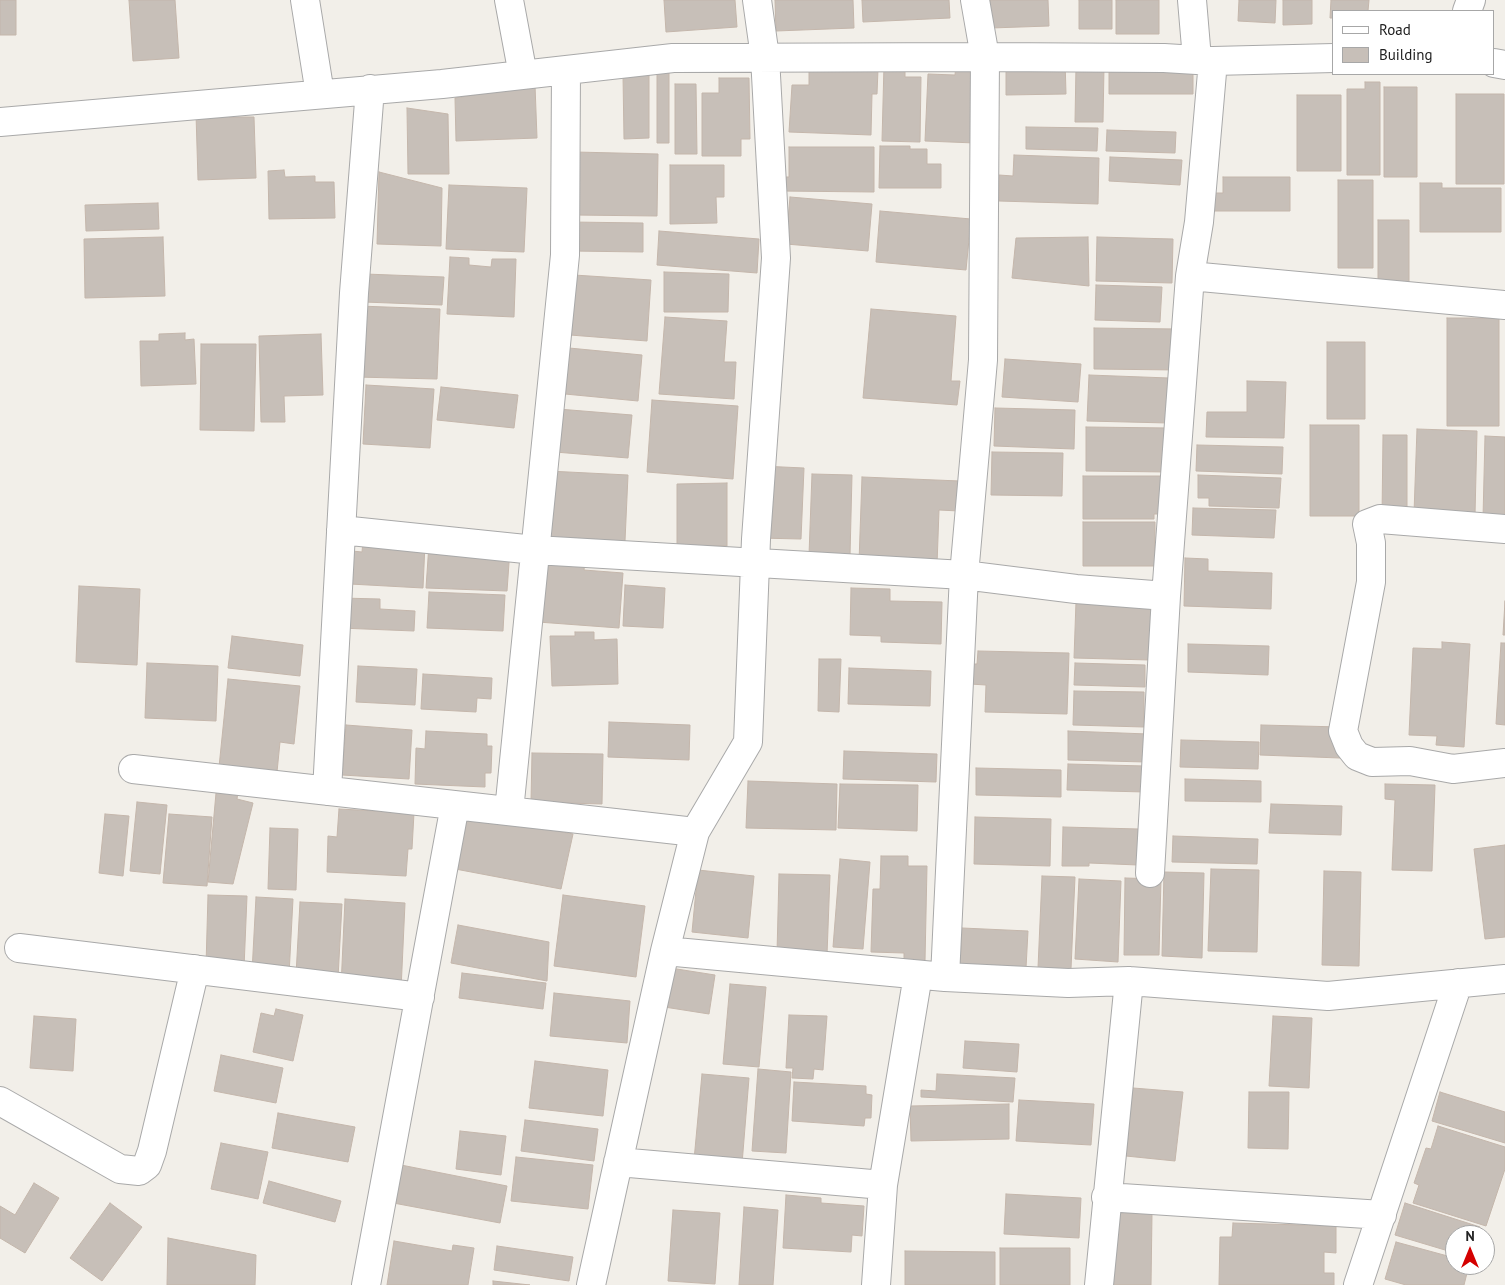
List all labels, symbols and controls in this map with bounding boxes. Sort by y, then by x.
legend [1332,10,1495,75]
text: Road [1379,20,1411,39]
text: Building [1379,45,1433,64]
north arrow [1445,1225,1495,1275]
text: N [1465,1227,1475,1245]

